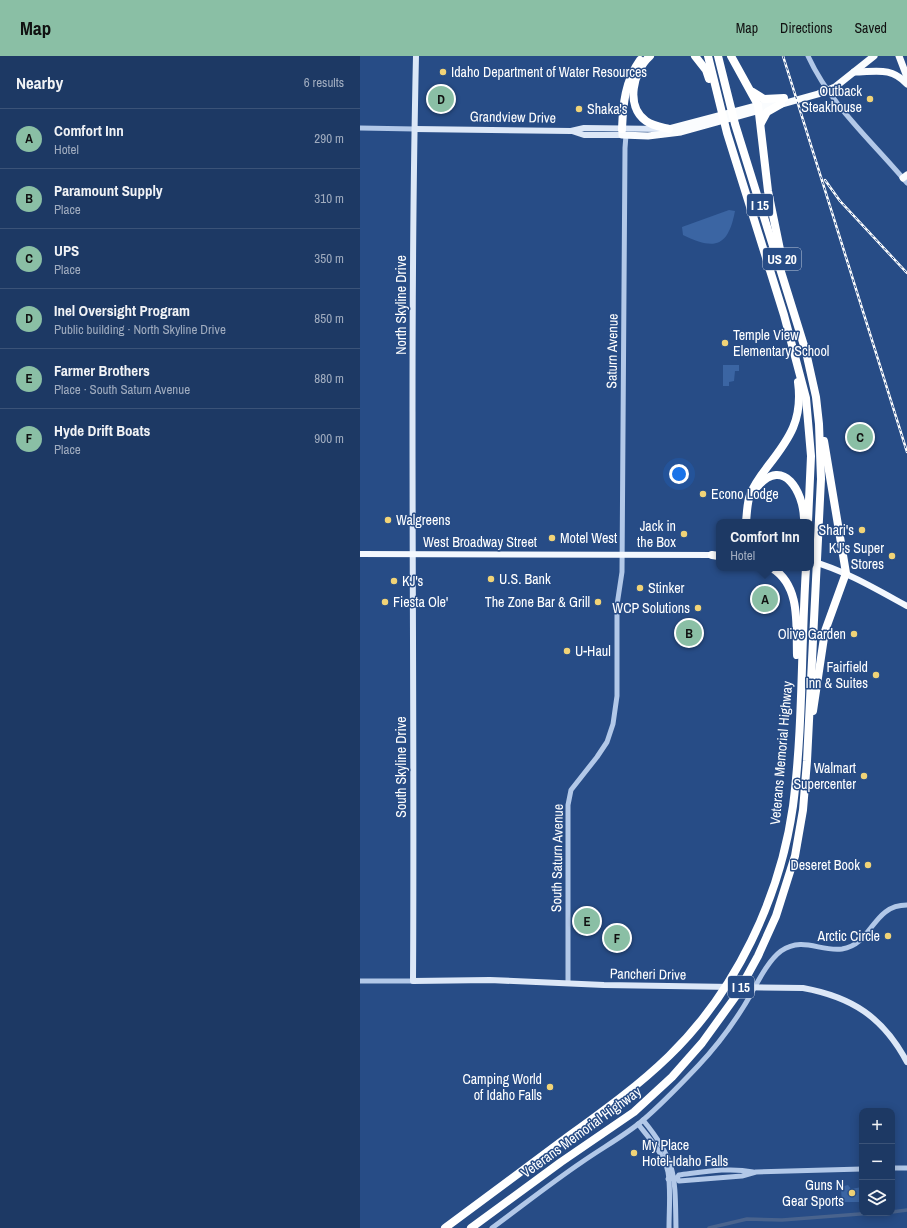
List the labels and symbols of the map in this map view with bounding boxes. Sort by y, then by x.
place label: Idaho Department of Water Resources [451,63,647,81]
marker: Idaho Department of Water Resources [438,67,448,77]
place label: Outback Steakhouse [801,82,862,116]
pin: D [428,84,454,114]
marker: Outback Steakhouse [865,94,875,104]
place label: Shaka's [587,100,628,118]
marker: Shaka's [574,104,584,114]
street label: Grandview Drive [470,107,556,127]
road number: I 15 [747,194,773,216]
road number: US 20 [763,248,801,270]
street label: North Skyline Drive [392,255,410,355]
street label: Saturn Avenue [602,313,622,389]
place label: Temple View Elementary School [733,326,829,360]
marker: Temple View Elementary School [720,338,730,348]
pin: C [847,422,873,452]
your location [669,464,689,484]
place label: Econo Lodge [711,485,779,503]
marker: Econo Lodge [698,489,708,499]
place label: Walgreens [396,511,451,529]
marker: Walgreens [383,515,393,525]
place label: Jack in the Box [637,517,676,551]
place label: Shari's [819,521,854,539]
marker: Shari's [857,525,867,535]
place label: Motel West [560,529,617,547]
marker: Jack in the Box [679,529,689,539]
street label: West Broadway Street [423,533,537,551]
marker: Motel West [547,533,557,543]
place label: KJ’s Super Stores [829,539,884,573]
marker: KJ’s Super Stores [887,551,897,561]
place label: U.S. Bank [499,570,551,588]
place label: KJ's [402,572,424,590]
marker: U.S. Bank [486,574,496,584]
marker: KJ's [389,576,399,586]
place label: Stinker [648,579,685,597]
marker: Stinker [635,583,645,593]
pin: A [752,584,778,614]
place label: Fiesta Ole' [393,593,448,611]
place label: The Zone Bar & Grill [485,593,590,611]
marker: Fiesta Ole' [380,597,390,607]
marker: The Zone Bar & Grill [593,597,603,607]
place label: WCP Solutions [612,599,690,617]
marker: WCP Solutions [693,603,703,613]
pin: B [676,618,702,648]
place label: Olive Garden [778,625,846,643]
marker: Olive Garden [849,629,859,639]
place label: U-Haul [575,642,611,660]
marker: U-Haul [562,646,572,656]
place label: Fairfield Inn & Suites [805,658,868,692]
marker: Fairfield Inn & Suites [871,670,881,680]
street label: Veterans Memorial Highway [766,680,796,826]
street label: South Skyline Drive [392,716,410,818]
place label: Walmart Supercenter [793,759,856,793]
marker: Walmart Supercenter [859,771,869,781]
street label: South Saturn Avenue [547,804,567,912]
place label: Deseret Book [790,856,860,874]
marker: Deseret Book [863,860,873,870]
pin: E [574,906,600,936]
pin: F [604,923,630,953]
place label: Arctic Circle [816,927,880,945]
marker: Arctic Circle [883,931,893,941]
street label: Pancheri Drive [610,964,686,984]
road number: I 15 [728,976,754,998]
place label: Camping World of Idaho Falls [462,1070,542,1104]
street label: Veterans Memorial Highway [517,1082,645,1182]
marker: Camping World of Idaho Falls [545,1082,555,1092]
place label: My Place Hotel-Idaho Falls [642,1136,728,1170]
marker: My Place Hotel-Idaho Falls [629,1148,639,1158]
place label: Guns N Gear Sports [782,1176,844,1210]
marker: Guns N Gear Sports [847,1188,857,1198]

